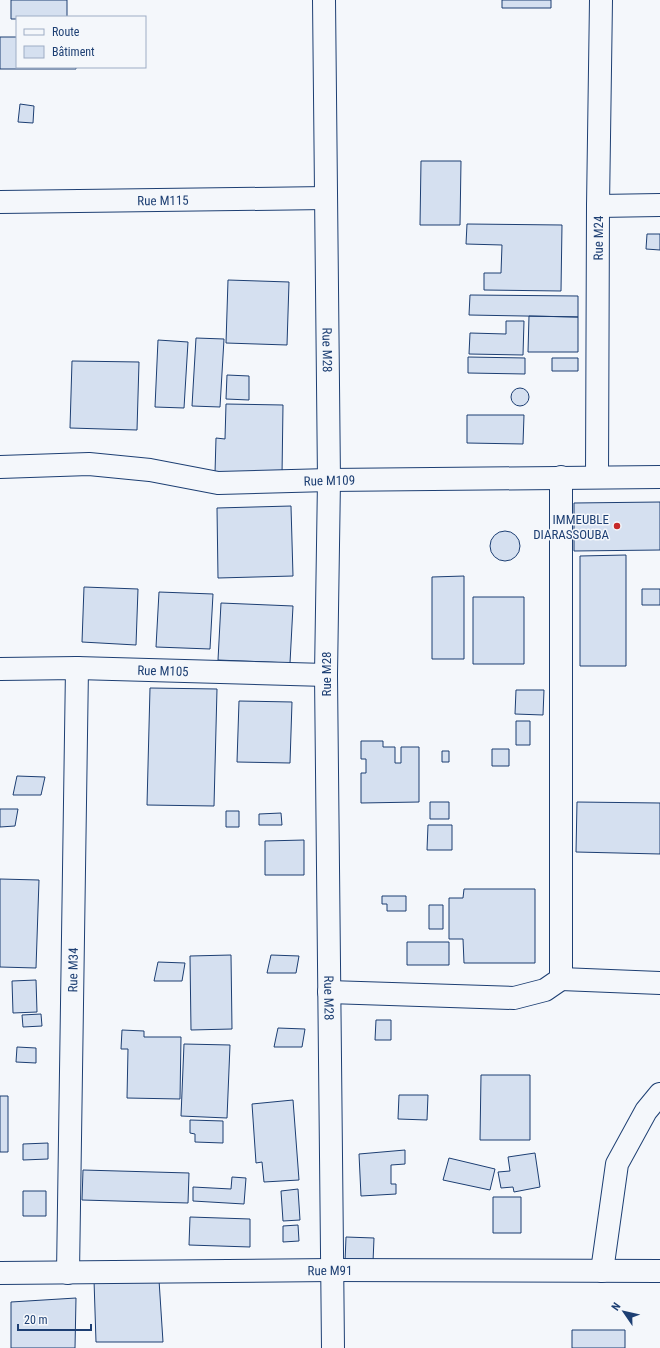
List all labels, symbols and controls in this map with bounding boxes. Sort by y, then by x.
legend [16,16,146,68]
text: Route [52,25,80,39]
text: Bâtiment [52,45,95,59]
street label: Rue M115 [137,193,189,208]
street label: Rue M24 [591,215,606,261]
street label: Rue M28 [319,327,335,373]
street label: Rue M109 [304,473,355,489]
place label: IMMEUBLE DIARASSOUBA [533,512,609,542]
marker: IMMEUBLE DIARASSOUBA [612,521,622,531]
street label: Rue M28 [319,652,334,696]
street label: Rue M105 [137,663,189,679]
street label: Rue M34 [65,947,81,993]
street label: Rue M28 [321,975,337,1020]
street label: Rue M91 [307,1263,352,1278]
north arrow [604,1292,644,1332]
text: N [609,1300,624,1313]
scale bar [18,1306,91,1332]
text: 20 m [24,1313,48,1327]

